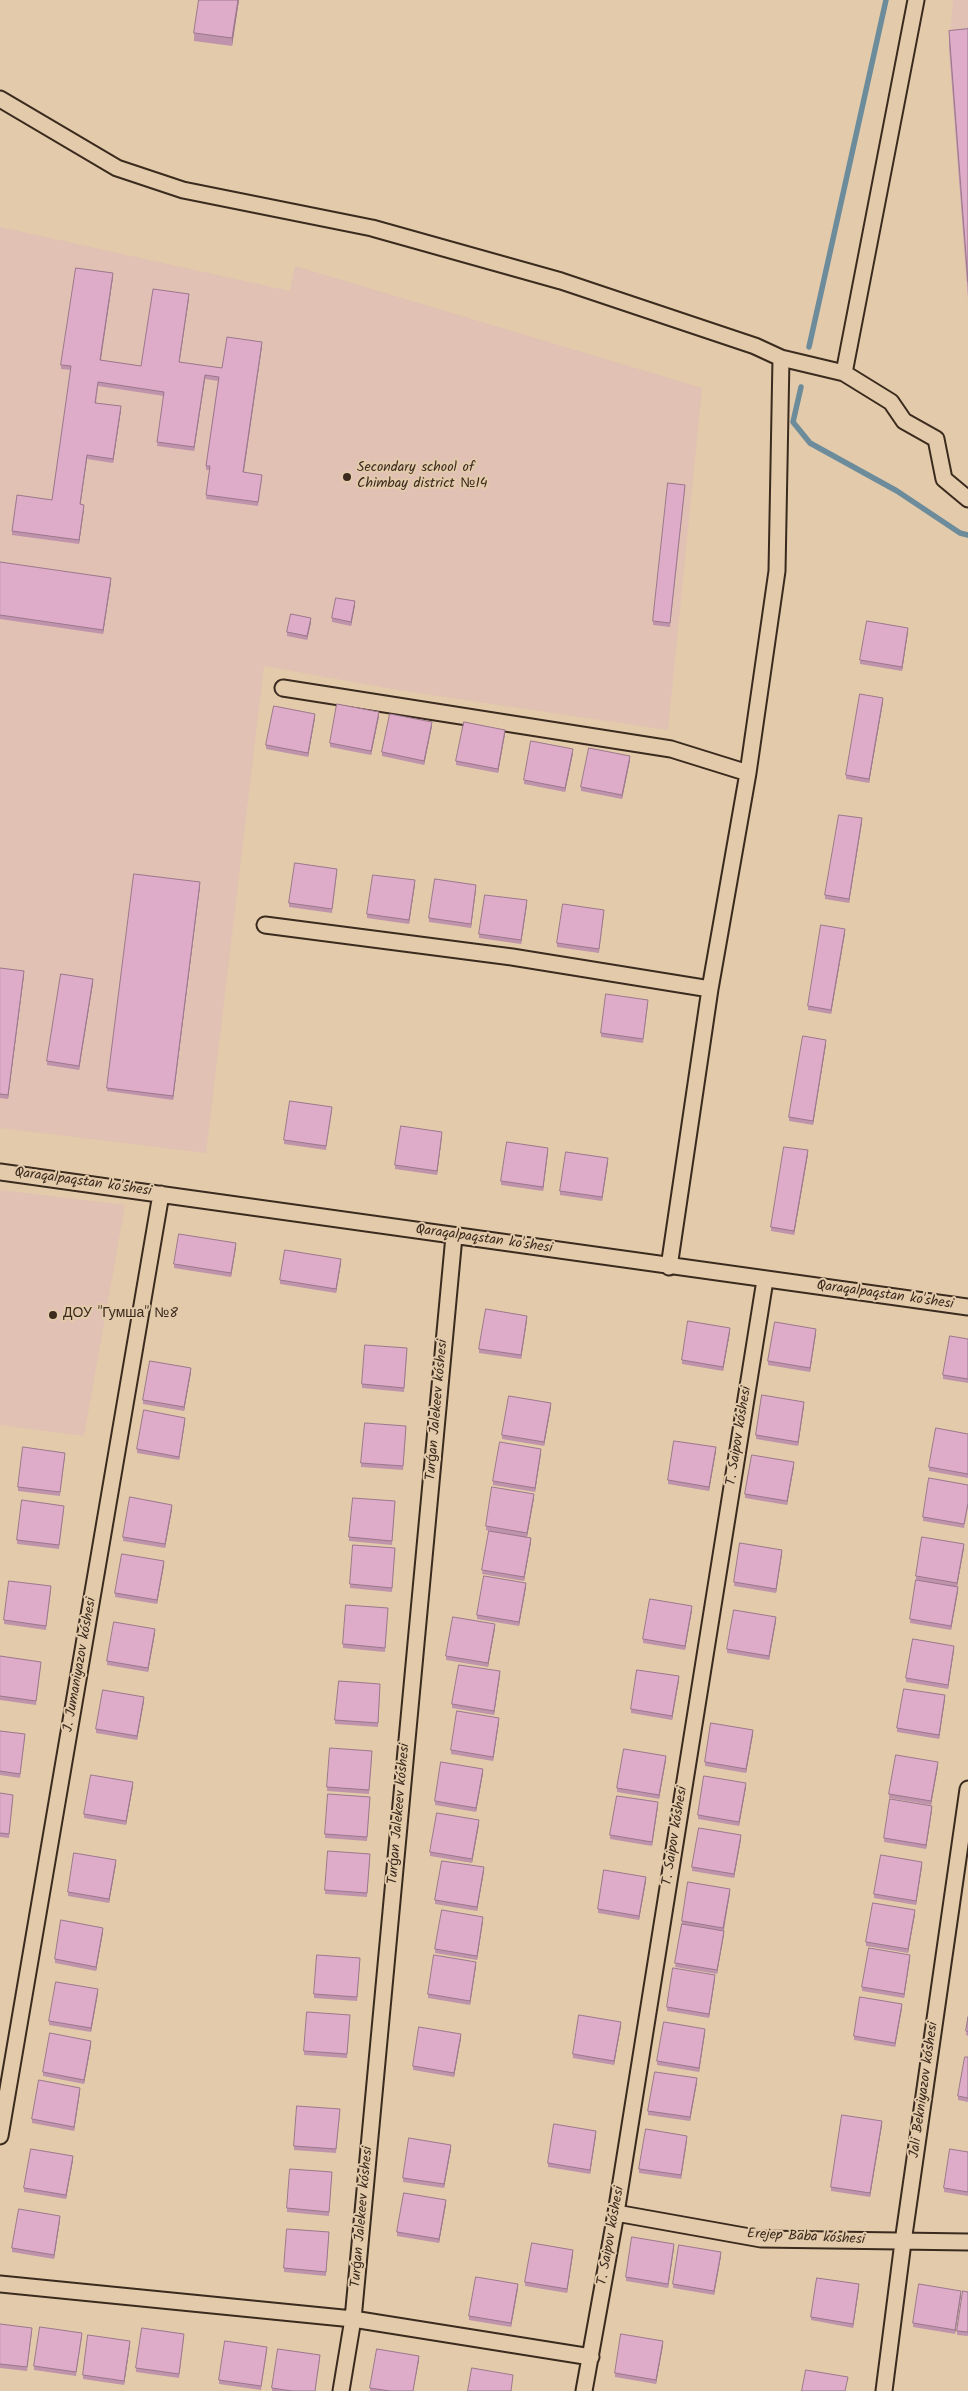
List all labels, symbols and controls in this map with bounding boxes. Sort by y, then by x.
place label: Secondary school of Chimbay district №14 [357,461,488,494]
marker: Secondary school of Chimbay district №14 [341,471,353,483]
street label: Qaraqalpaqstan ko'shesi [13,1165,153,1201]
street label: Qaraqalpaqstan ko'shesi [414,1222,554,1258]
street label: Qaraqalpaqstan ko'shesi [815,1278,955,1314]
place label: ДОУ "Гумша" №8 [63,1307,178,1323]
marker: ДОУ "Гумша" №8 [47,1309,59,1321]
street label: Turǵan Jalekeev kóshesi [423,1339,453,1481]
street label: T. Saipov kóshesi [724,1385,756,1487]
street label: J. Jumaniyazov kóshesi [61,1596,101,1734]
street label: Turǵan Jalekeev kóshesi [385,1743,415,1885]
street label: T. Saipov kóshesi [660,1785,692,1887]
street label: Jali Bekniyazov kóshesi [907,2021,943,2159]
street label: Turǵan Jalekeev kóshesi [348,2146,378,2288]
street label: T. Saipov kóshesi [595,2185,629,2287]
street label: Erejep Baba kóshesi [747,2227,865,2249]

